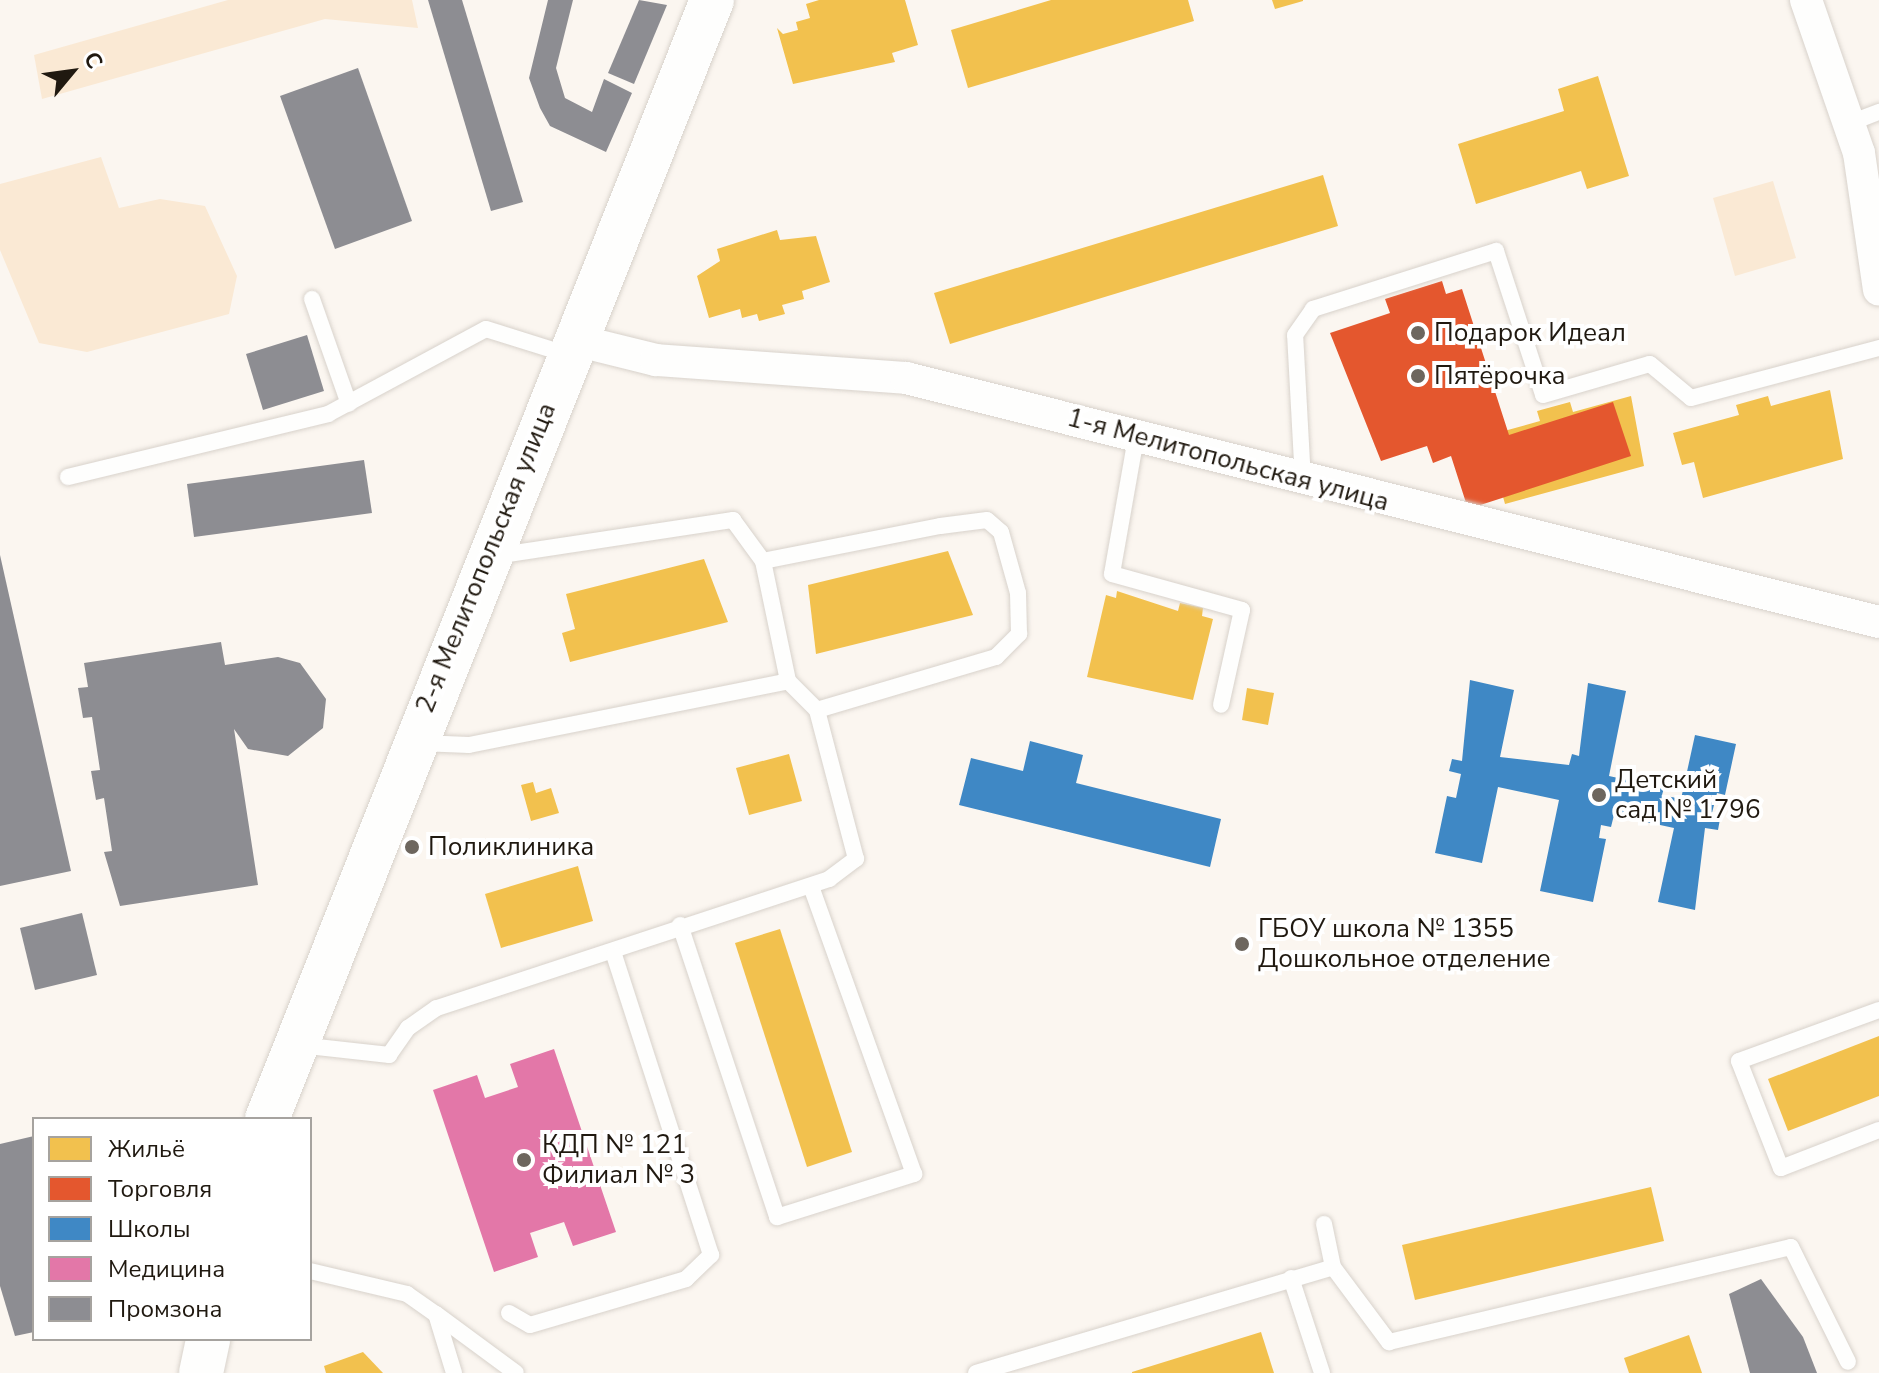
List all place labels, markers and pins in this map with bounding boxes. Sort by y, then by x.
place label: Подарок Идеал [1434,317,1626,349]
marker: Подарок Идеал [1409,324,1427,342]
place label: Пятёрочка [1434,360,1565,392]
marker: Пятёрочка [1409,367,1427,385]
place label: Детский сад № 1796 [1615,764,1761,826]
marker: Детский сад № 1796 [1590,786,1608,804]
place label: Поликлиника [428,831,594,863]
marker: Поликлиника [403,838,421,856]
place label: ГБОУ школа № 1355 Дошкольное отделение [1258,913,1551,974]
marker: ГБОУ школа № 1355 Дошкольное отделение [1233,935,1251,953]
place label: КДП № 121 Филиал № 3 [542,1129,695,1190]
marker: КДП № 121 Филиал № 3 [513,1149,535,1171]

